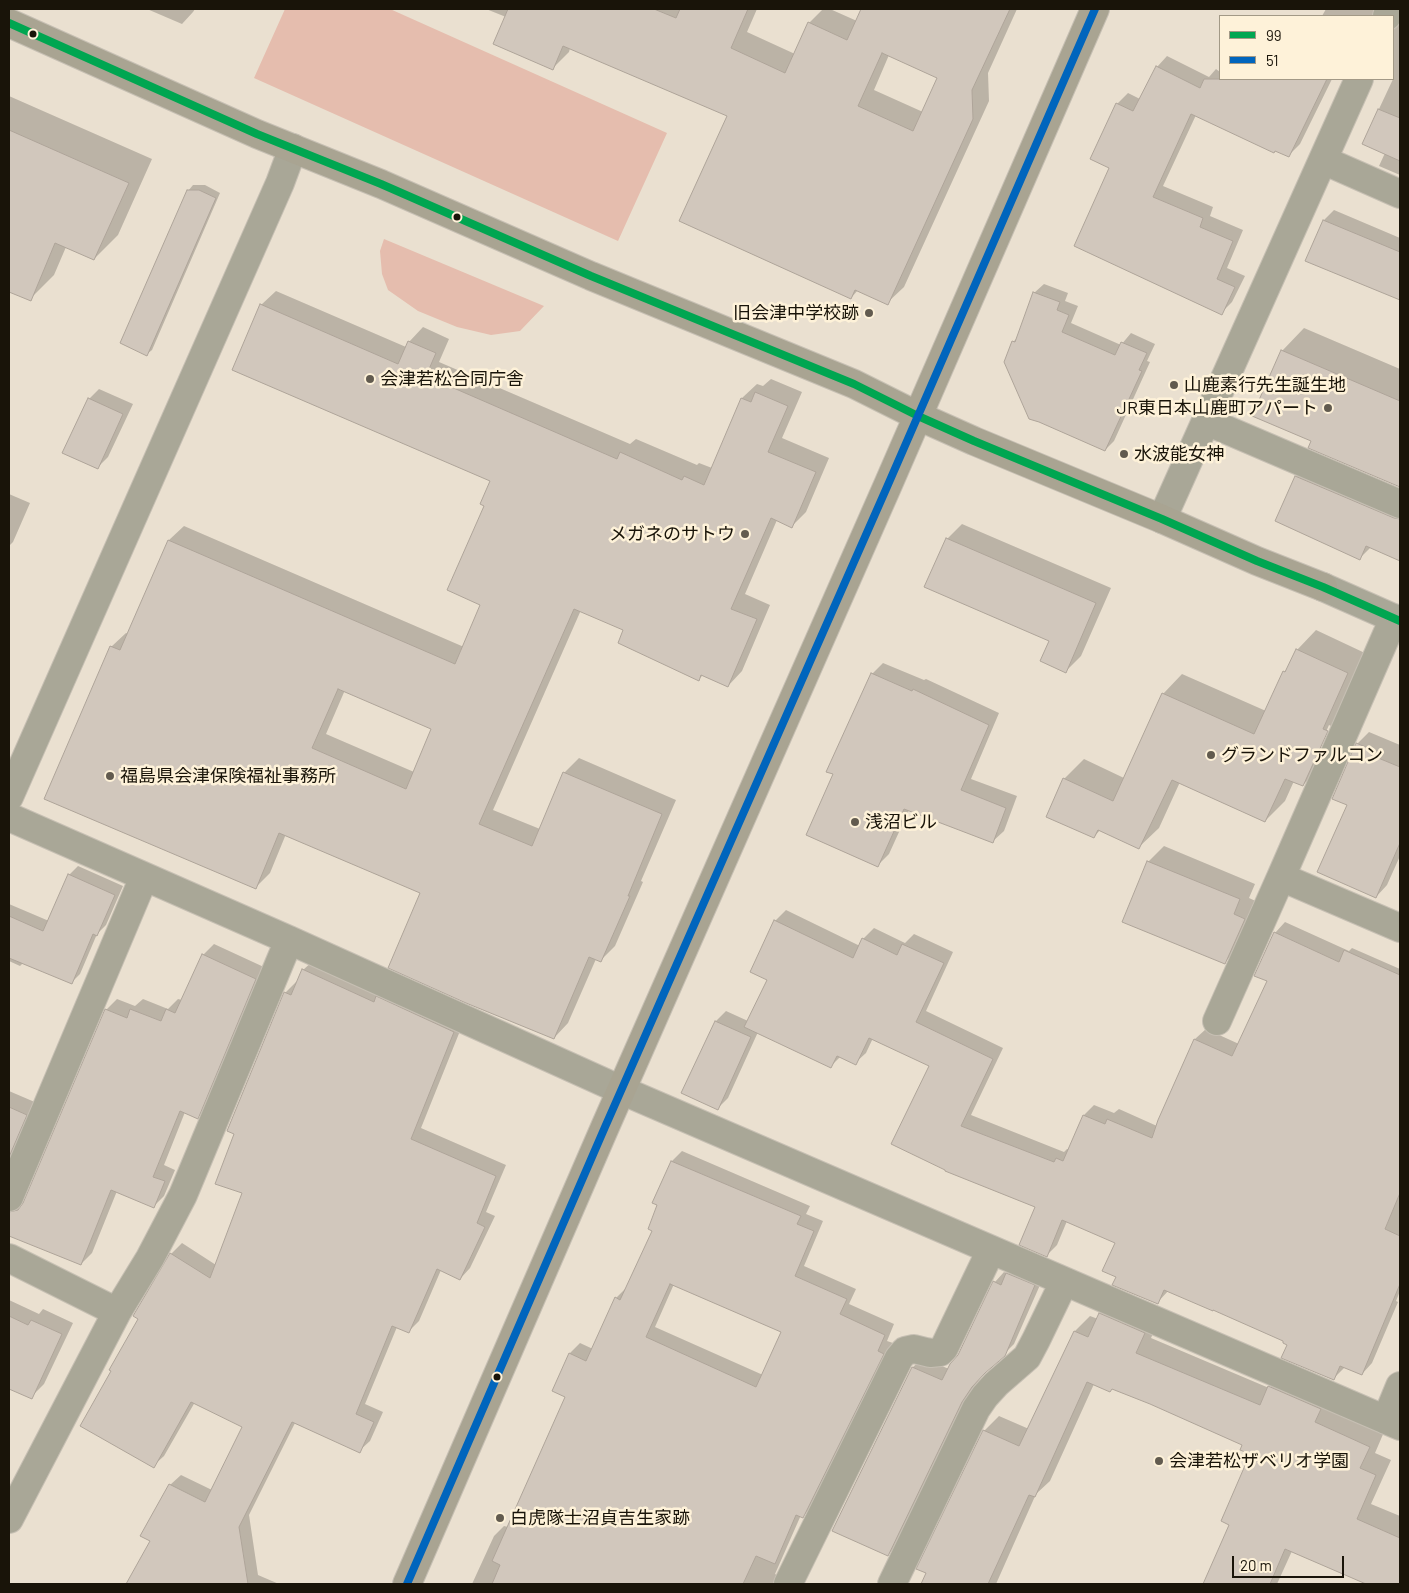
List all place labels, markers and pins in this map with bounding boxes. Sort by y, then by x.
unlabelled marker [28,29,38,39]
unlabelled marker [452,212,462,222]
place label: 旧会津中学校跡 [733,302,859,324]
marker: 旧会津中学校跡 [863,307,875,319]
place label: 会津若松合同庁舎 [380,368,524,390]
marker: 会津若松合同庁舎 [364,373,376,385]
place label: 山鹿素行先生誕生地 [1184,374,1346,396]
marker: 山鹿素行先生誕生地 [1168,379,1180,391]
place label: JR東日本山鹿町アパート [1117,397,1318,419]
marker: JR東日本山鹿町アパート [1322,402,1334,414]
place label: 水波能女神 [1134,443,1224,465]
marker: 水波能女神 [1118,448,1130,460]
place label: メガネのサトウ [609,523,735,545]
marker: メガネのサトウ [739,528,751,540]
place label: グランドファルコン [1221,744,1383,766]
marker: グランドファルコン [1205,749,1217,761]
place label: 福島県会津保険福祉事務所 [120,765,336,787]
marker: 福島県会津保険福祉事務所 [104,770,116,782]
place label: 浅沼ビル [865,811,937,833]
marker: 浅沼ビル [849,816,861,828]
unlabelled marker [492,1372,502,1382]
place label: 会津若松ザベリオ学園 [1169,1450,1349,1472]
marker: 会津若松ザベリオ学園 [1153,1455,1165,1467]
place label: 白虎隊士沼貞吉生家跡 [510,1507,690,1529]
marker: 白虎隊士沼貞吉生家跡 [494,1512,506,1524]

